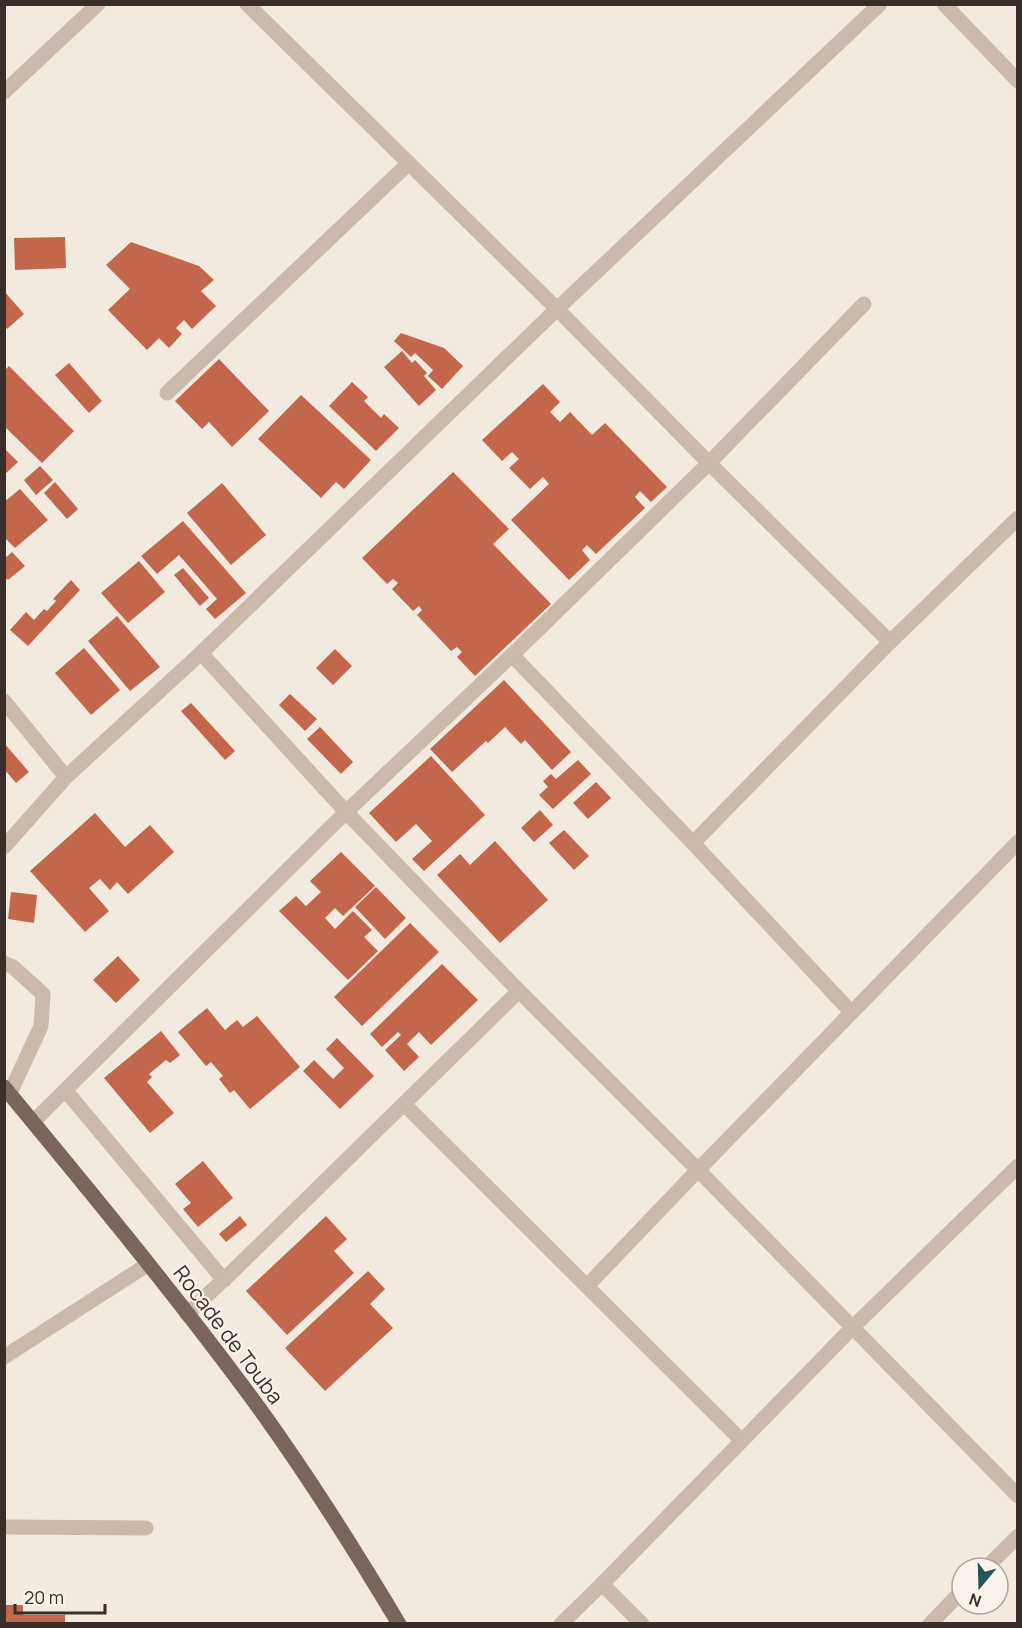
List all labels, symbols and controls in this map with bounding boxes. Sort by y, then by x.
street label: Rocade de Touba [167,1259,290,1409]
north arrow [950,1556,1010,1616]
scale bar [15,1577,105,1615]
text: 20 m [24,1585,64,1609]
text: N [966,1588,984,1612]

